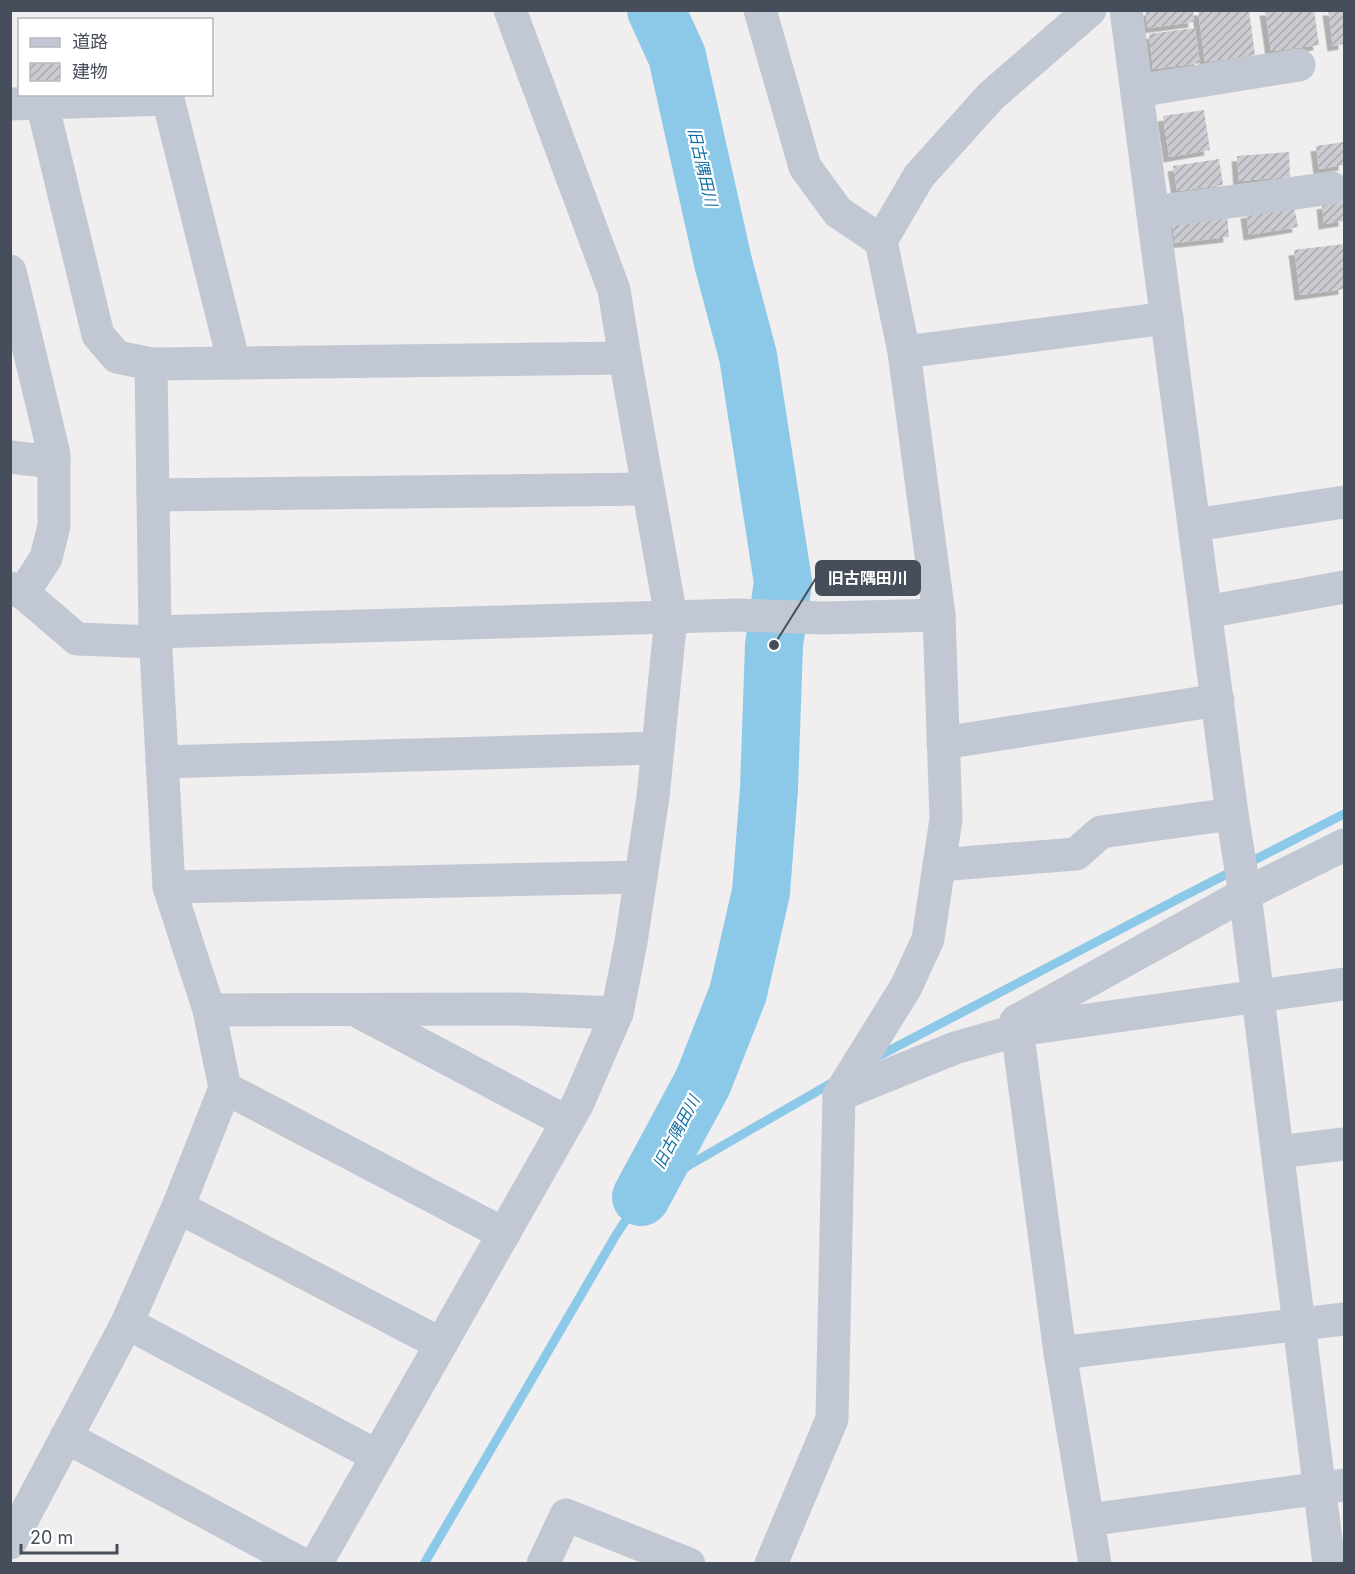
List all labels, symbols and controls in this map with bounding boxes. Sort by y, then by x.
legend [18,18,213,96]
text: 道路 [72,31,108,52]
text: 建物 [72,61,108,82]
water label: 旧古隅田川 [684,126,722,210]
callout: 旧古隅田川 [816,561,920,595]
text: 旧古隅田川 [828,568,908,588]
water label: 旧古隅田川 [648,1090,705,1172]
scale bar [21,1517,117,1555]
text: 20 m [30,1527,73,1548]

